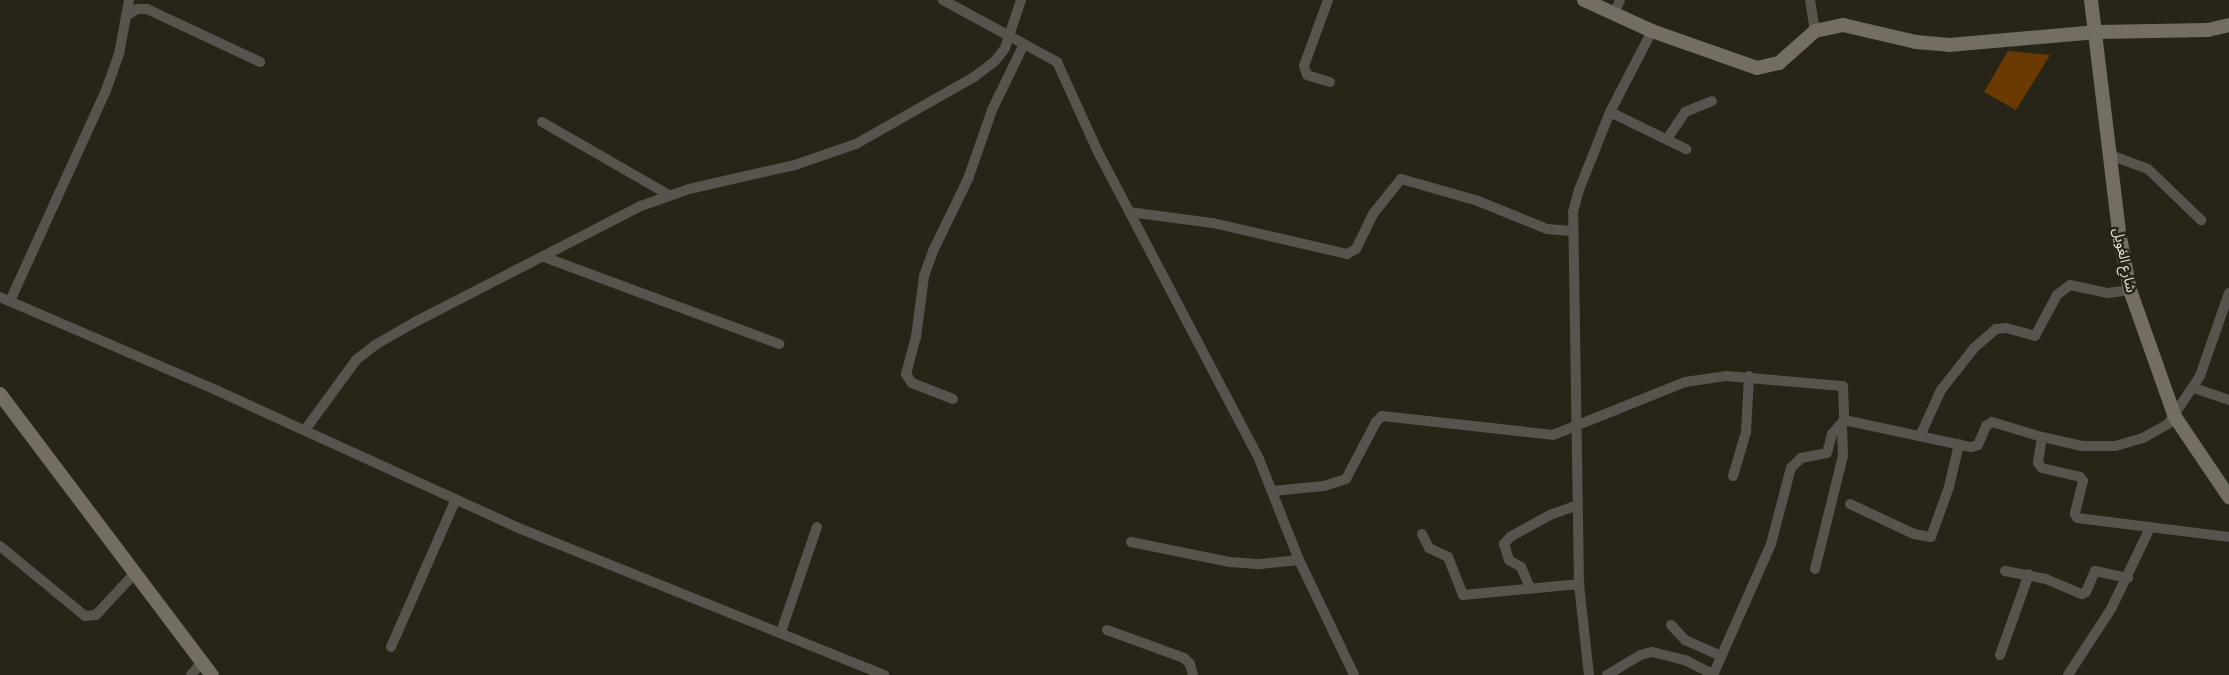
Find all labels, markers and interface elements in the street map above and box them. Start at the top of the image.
street label: شارع الغويل [2110,226,2140,294]

